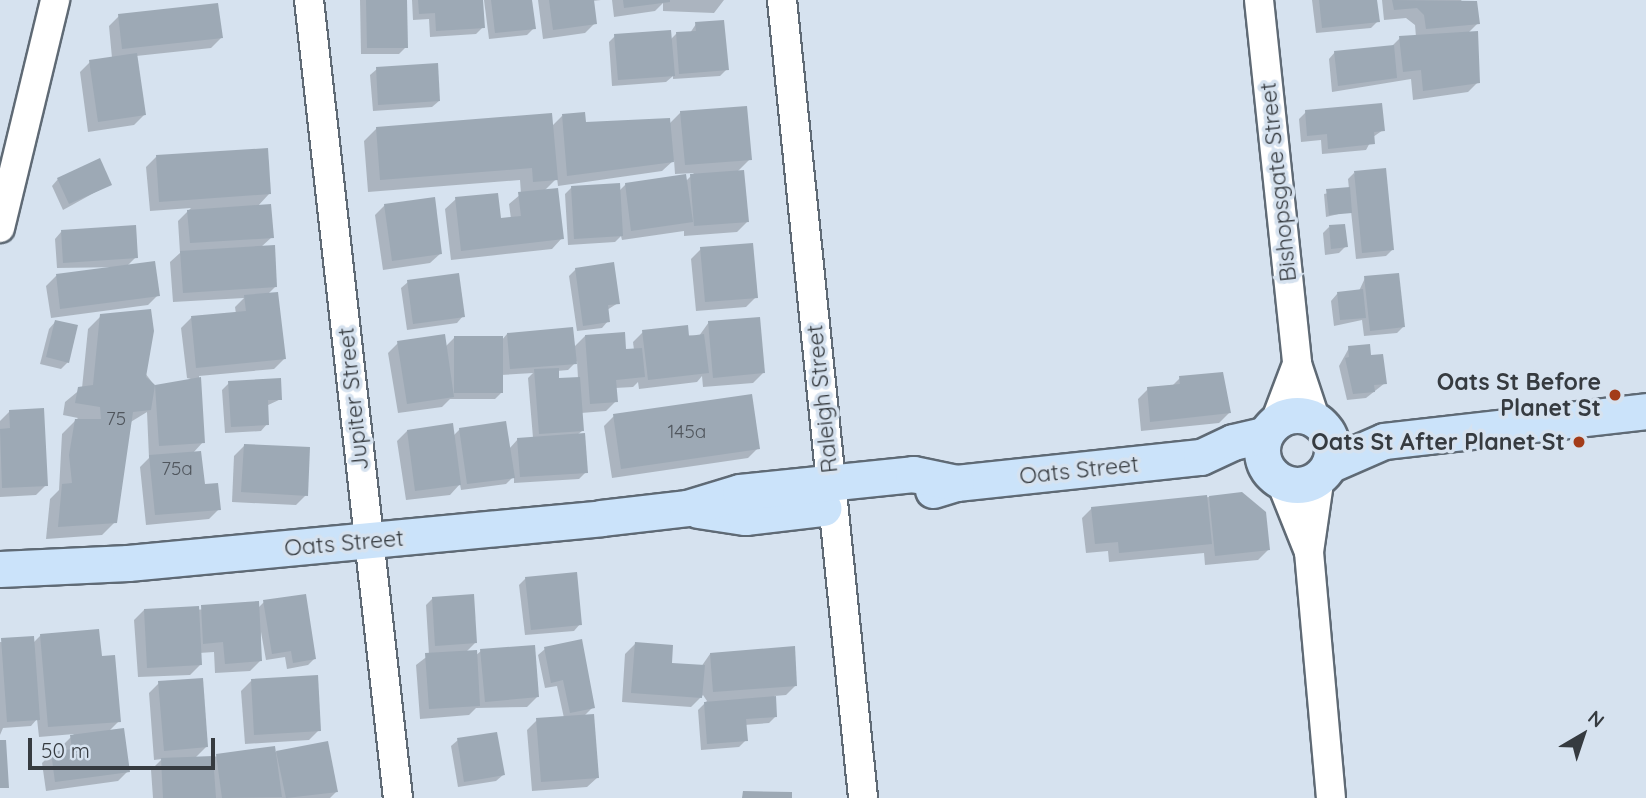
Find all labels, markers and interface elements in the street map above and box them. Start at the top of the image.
street label: Bishopsgate Street [1254,81,1302,283]
street label: Raleigh Street [800,323,844,475]
street label: Jupiter Street [332,326,374,472]
place label: Oats St Before Planet St [1437,368,1601,422]
marker: Oats St Before Planet St [1607,387,1623,403]
house number: 75 [106,408,126,430]
house number: 145a [668,421,706,443]
place label: Oats St After Planet St [1311,428,1565,456]
marker: Oats St After Planet St [1571,434,1587,450]
street label: Oats Street [1018,450,1140,490]
house number: 75a [161,458,193,480]
street label: Oats Street [283,524,405,562]
north arrow [1548,700,1618,770]
text: N [1583,705,1609,732]
scale bar [32,724,219,768]
text: 50 m [41,737,90,763]

